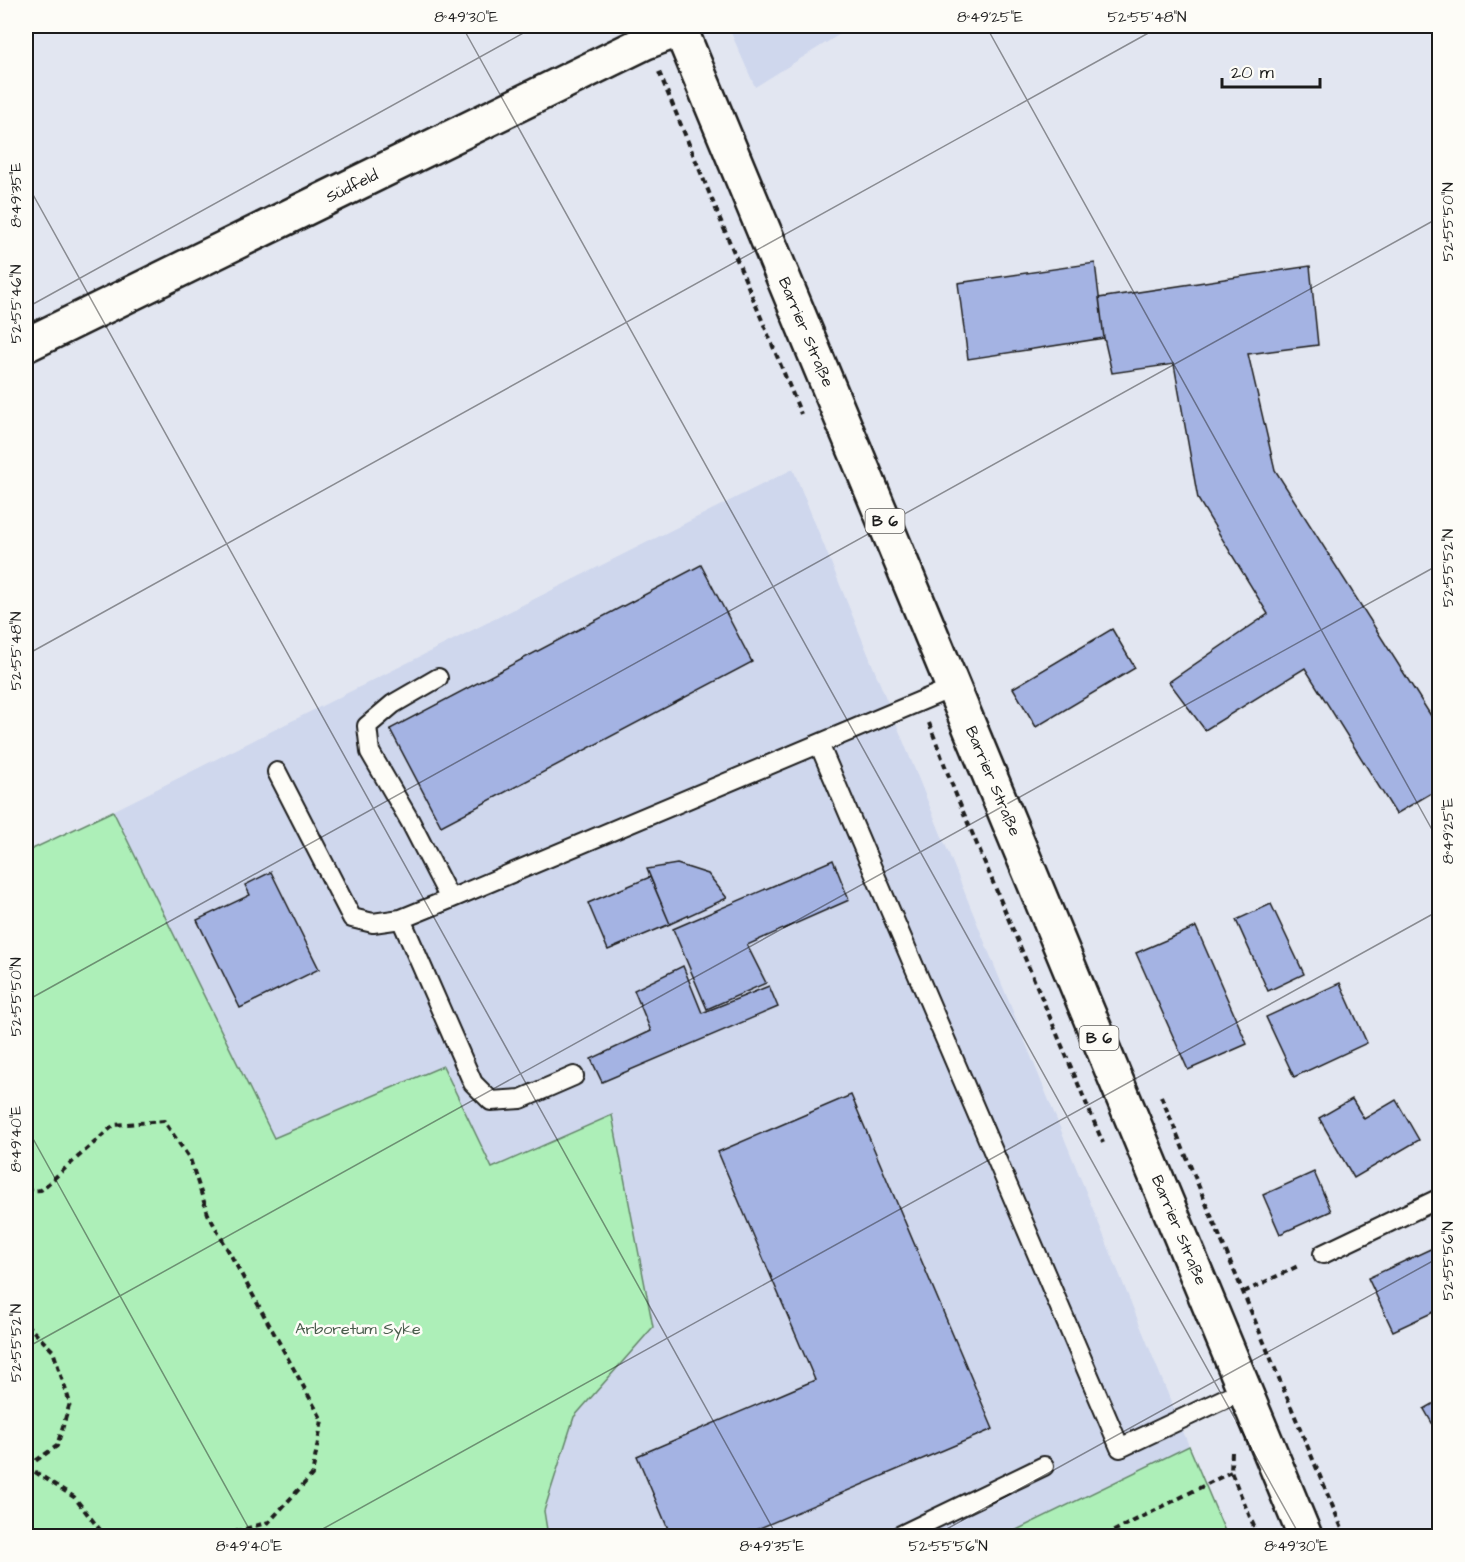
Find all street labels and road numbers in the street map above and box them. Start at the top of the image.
street label: Südfeld [322,164,382,208]
street label: Barrier Straße [773,274,839,391]
road number: B 6 [866,509,904,533]
street label: Barrier Straße [960,723,1026,840]
road number: B 6 [1080,1026,1118,1050]
street label: Barrier Straße [1146,1172,1212,1289]

